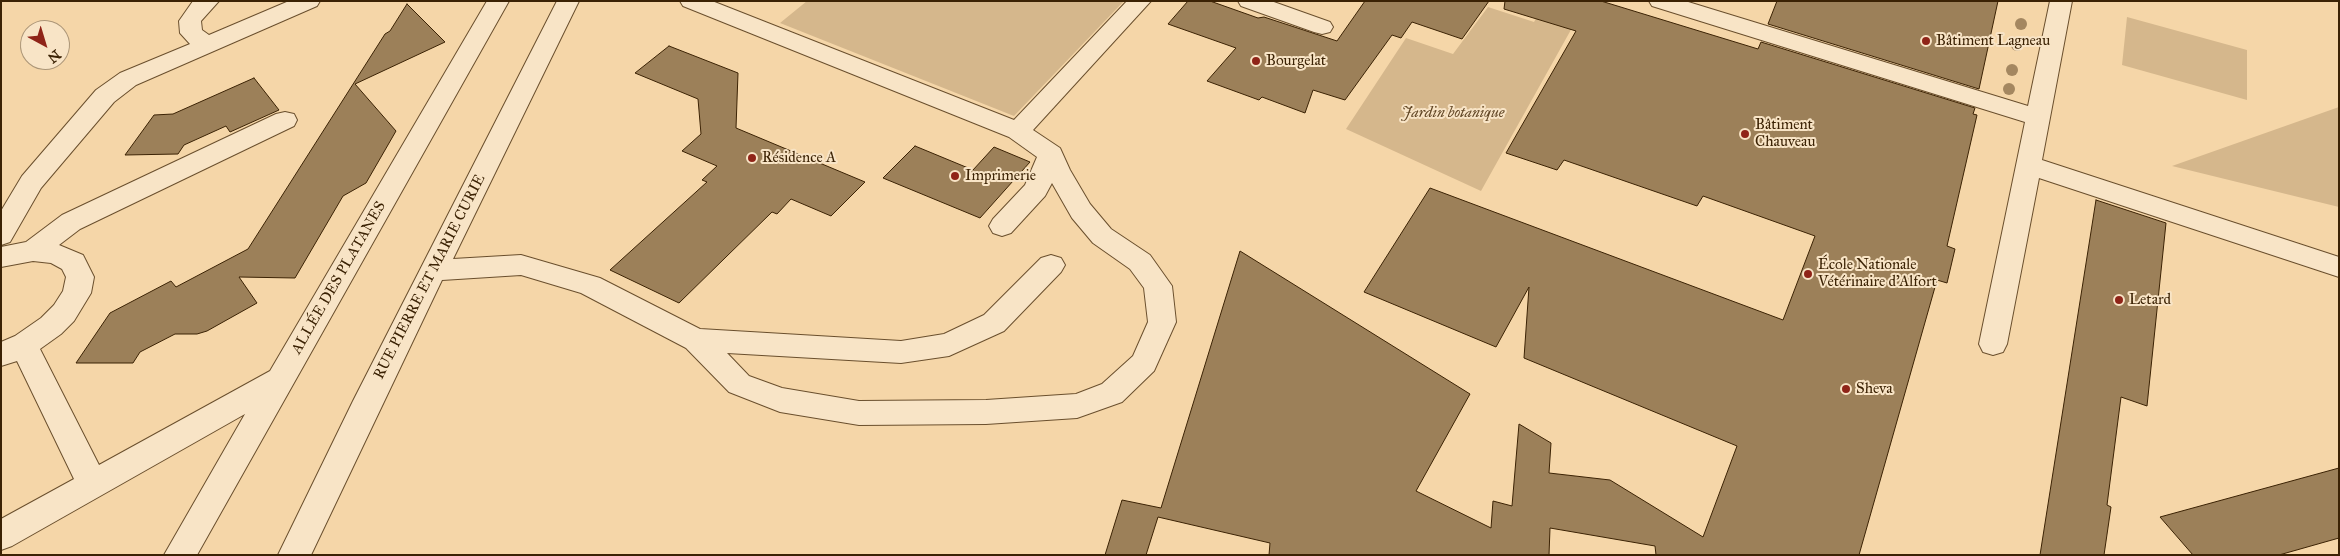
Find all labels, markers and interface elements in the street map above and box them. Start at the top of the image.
north arrow [20,20,70,70]
place label: Bâtiment Lagneau [1936,32,2050,50]
marker: Bâtiment Lagneau [1920,35,1932,47]
text: N [44,46,64,67]
place label: Bourgelat [1266,52,1326,70]
marker: Bourgelat [1250,55,1262,67]
park label: Jardin botanique [1402,104,1504,122]
place label: Bâtiment Chauveau [1755,116,1815,151]
marker: Bâtiment Chauveau [1739,128,1751,140]
place label: Résidence A [762,149,836,167]
marker: Résidence A [746,152,758,164]
place label: Imprimerie [965,167,1036,185]
marker: Imprimerie [949,170,961,182]
street label: RUE PIERRE ET MARIE CURIE [370,172,490,382]
street label: ALLÉE DES PLATANES [288,198,390,358]
place label: École Nationale Vétérinaire d'Alfort [1818,256,1937,291]
marker: École Nationale Vétérinaire d'Alfort [1802,268,1814,280]
place label: Letard [2129,291,2171,309]
marker: Letard [2113,294,2125,306]
place label: Sheva [1856,380,1893,398]
marker: Sheva [1840,383,1852,395]

